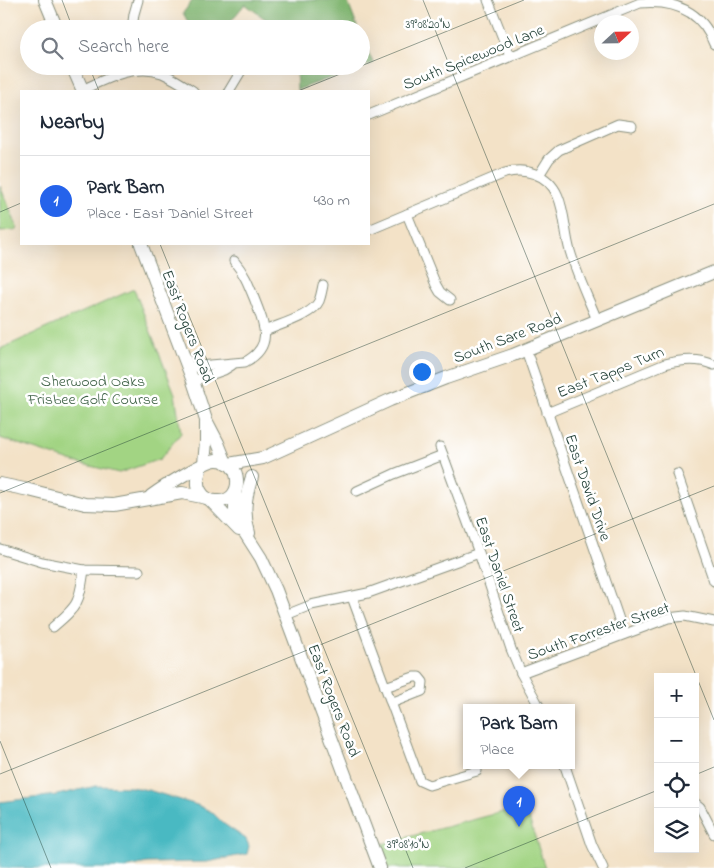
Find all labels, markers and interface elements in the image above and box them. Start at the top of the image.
north arrow [594,15,639,60]
text: 39°08'20"N [406,16,450,34]
street label: South Spicewood Lane [400,18,549,97]
search box [20,20,370,75]
icon: search [38,34,66,62]
text: Search here [78,34,169,61]
text: Nearby [40,108,104,138]
text: Park Barn [87,175,164,202]
text: 1 [53,189,59,213]
text: 430 m [313,189,350,213]
text: Place · East Daniel Street [87,202,254,226]
street label: East Rogers Road [155,267,220,387]
street label: South Sare Road [450,307,565,371]
street label: East Tapps Turn [554,340,668,405]
your location [409,359,435,385]
park label: Sherwood Oaks Frisbee Golf Course [27,370,159,412]
street label: East David Drive [558,431,617,545]
street label: East Daniel Street [468,513,530,636]
street label: South Forrester Street [524,596,674,667]
street label: East Rogers Road [301,641,366,761]
map controls [654,673,699,853]
button: + [654,673,699,718]
popup [463,704,575,769]
text: Park Barn [480,711,558,738]
button: − [654,718,699,763]
text: Place [480,738,514,762]
button: locate [654,763,699,808]
pin: 1 [503,786,535,827]
button: layers [654,808,699,853]
text: 39°08'10"N [387,836,429,854]

